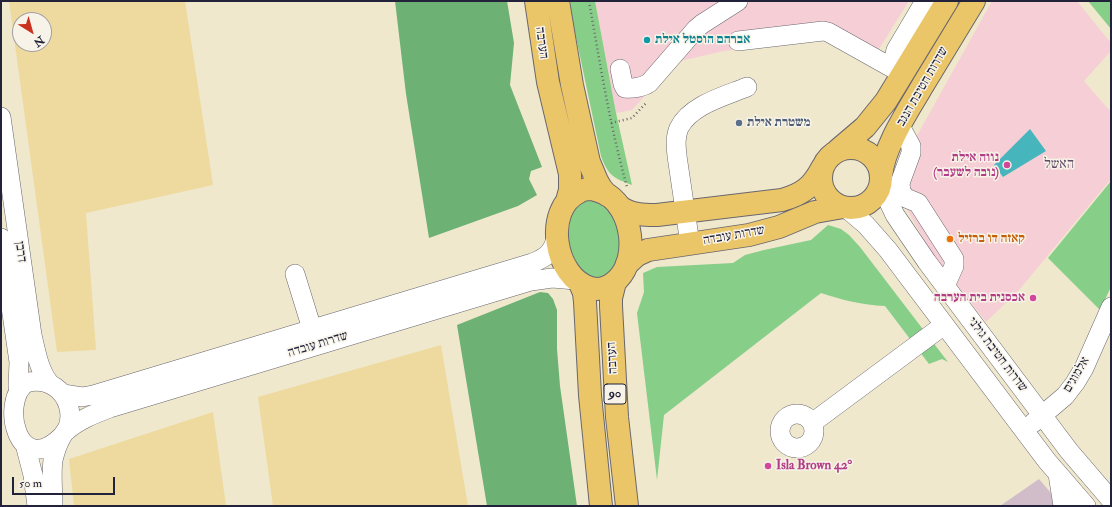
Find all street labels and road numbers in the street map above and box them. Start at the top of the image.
street label: הערבה [531,26,551,60]
street label: שדרות חטיבת הנגב [894,44,952,130]
street label: שדרות עובדה [702,223,766,249]
street label: דרבן [11,240,29,264]
street label: שדרות חטיבת גולני [964,315,1030,395]
street label: שדרות עובדה [286,328,350,362]
street label: הערבה [604,341,622,375]
street label: אלמוגים [1060,354,1094,396]
road number: 90 [604,384,626,404]

